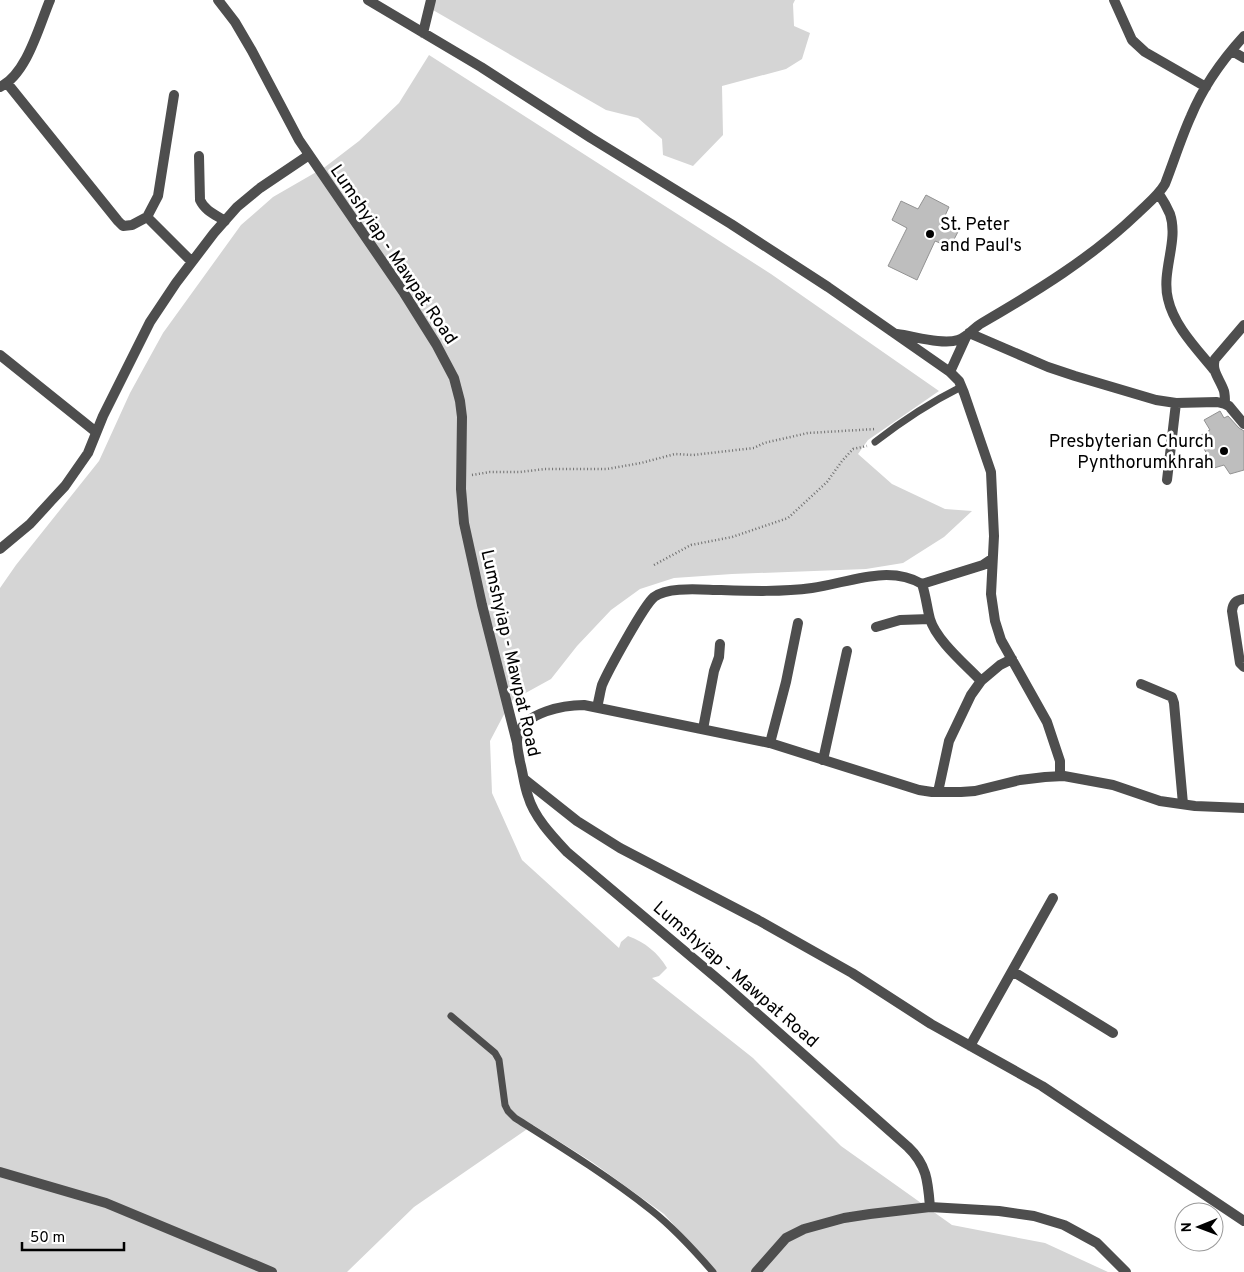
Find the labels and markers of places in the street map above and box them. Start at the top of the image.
place label: St. Peter and Paul's [940,214,1022,258]
marker: St. Peter and Paul's [924,228,936,240]
place label: Presbyterian Church Pynthorumkhrah [1049,431,1214,475]
marker: Presbyterian Church Pynthorumkhrah [1218,445,1230,457]

